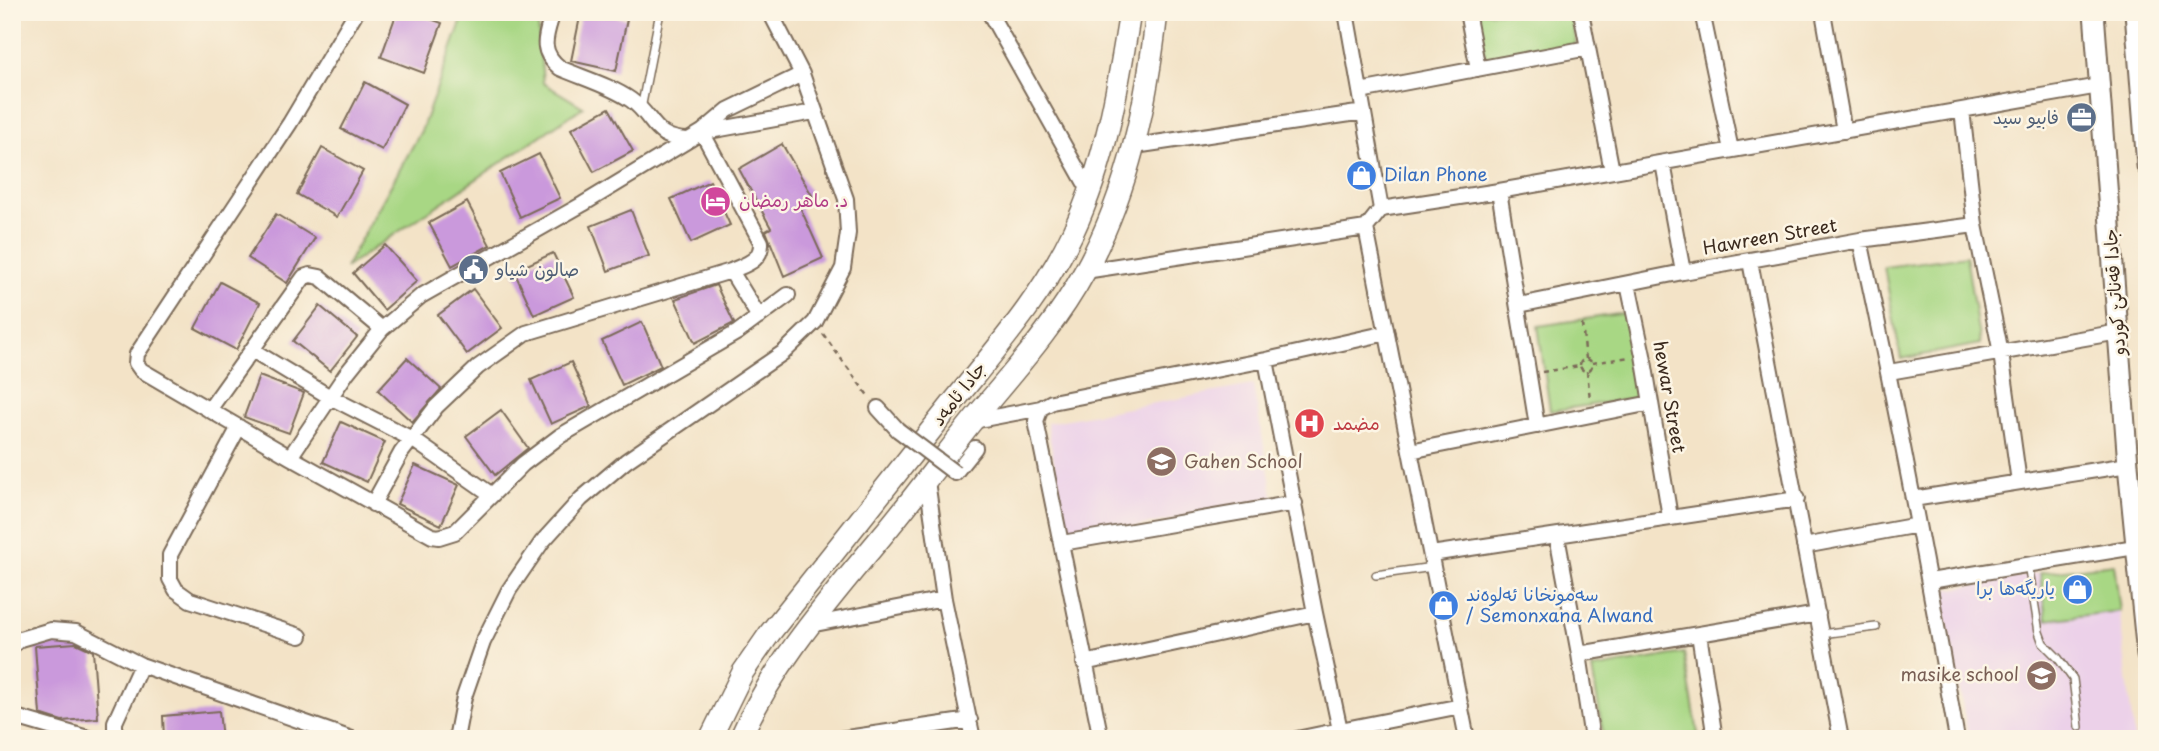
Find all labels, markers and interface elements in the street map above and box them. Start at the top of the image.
office icon: فابيو سيد [2065,101,2099,135]
place label: فابيو سيد [1993,103,2059,130]
shop icon: Dilan Phone [1344,158,1378,192]
place label: Dilan Phone [1384,160,1488,187]
hotel icon: د. ماهر رمضان [699,184,733,218]
place label: د. ماهر رمضان [739,186,848,213]
street label: Hawreen Street [1701,210,1839,261]
street label: جادا قەناتێ کوردو [2096,228,2132,358]
public building icon: صالون شياو [456,253,490,287]
place label: صالون شياو [494,255,579,282]
street label: hewar Street [1647,339,1694,455]
street label: جادا ئامەد [924,355,992,431]
hospital icon: مضمد [1293,407,1327,441]
place label: مضمد [1333,409,1380,436]
school or university icon: Gahen School [1144,445,1178,479]
place label: Gahen School [1184,447,1303,474]
shop icon: یاریگەھا برا [2061,572,2095,606]
place label: یاریگەھا برا [1976,574,2055,601]
place label: سەمونخانا ئەلوەند / Semonxana Alwand [1466,580,1653,628]
shop icon: سەمونخانا ئەلوەند / Semonxana Alwand [1426,588,1460,622]
school or university icon: masike school [2025,658,2059,692]
place label: masike school [1900,660,2019,687]

